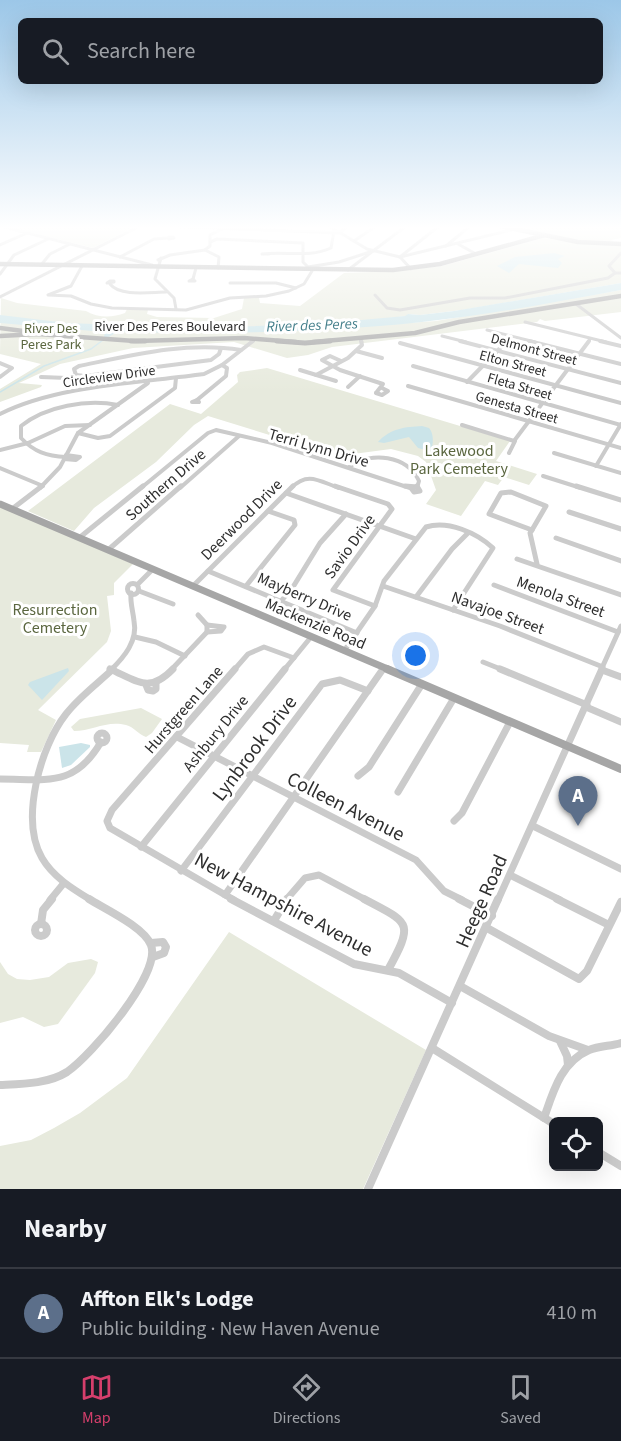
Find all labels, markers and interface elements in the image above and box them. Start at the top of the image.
search box [18,18,603,84]
icon: search [39,35,72,68]
text: Search here [87,35,195,67]
water label: River des Peres [266,313,358,338]
street label: River Des Peres Boulevard [94,317,246,337]
park label: River Des Peres Park [20,319,82,355]
street label: Delmont Street [488,329,579,371]
street label: Elton Street [477,345,549,383]
street label: Circleview Drive [62,361,157,393]
street label: Fleta Street [485,368,555,406]
street label: Genesta Street [473,387,561,429]
street label: Terri Lynn Drive [266,423,372,473]
park label: Lakewood Park Cemetery [410,440,508,480]
street label: Southern Drive [121,444,211,526]
street label: Deerwood Drive [196,474,287,565]
street label: Savio Drive [319,510,381,583]
street label: Mayberry Drive [254,567,355,627]
street label: Menola Street [513,571,608,623]
street label: Navajoe Street [448,586,548,640]
street label: Mackenzie Road [262,593,369,655]
park label: Resurrection Cemetery [12,599,98,639]
your location [401,641,430,670]
street label: Hurstgreen Lane [139,661,228,758]
street label: Ashbury Drive [178,690,254,777]
street label: Lynbrook Drive [206,690,304,807]
street label: Colleen Avenue [282,765,409,849]
pin: A [558,776,598,826]
street label: New Hampshire Avenue [189,846,378,964]
street label: Heege Road [449,850,515,952]
map controls [549,1117,603,1171]
button: locate [549,1117,603,1171]
text: Nearby [24,1210,107,1247]
text: Affton Elk's Lodge [81,1283,254,1315]
text: A [38,1299,49,1327]
text: 410 m [547,1299,597,1327]
text: Public building · New Haven Avenue [81,1315,380,1343]
tab: Map [80,1371,113,1429]
tab: Directions [273,1371,340,1429]
tab: Saved [500,1371,541,1429]

